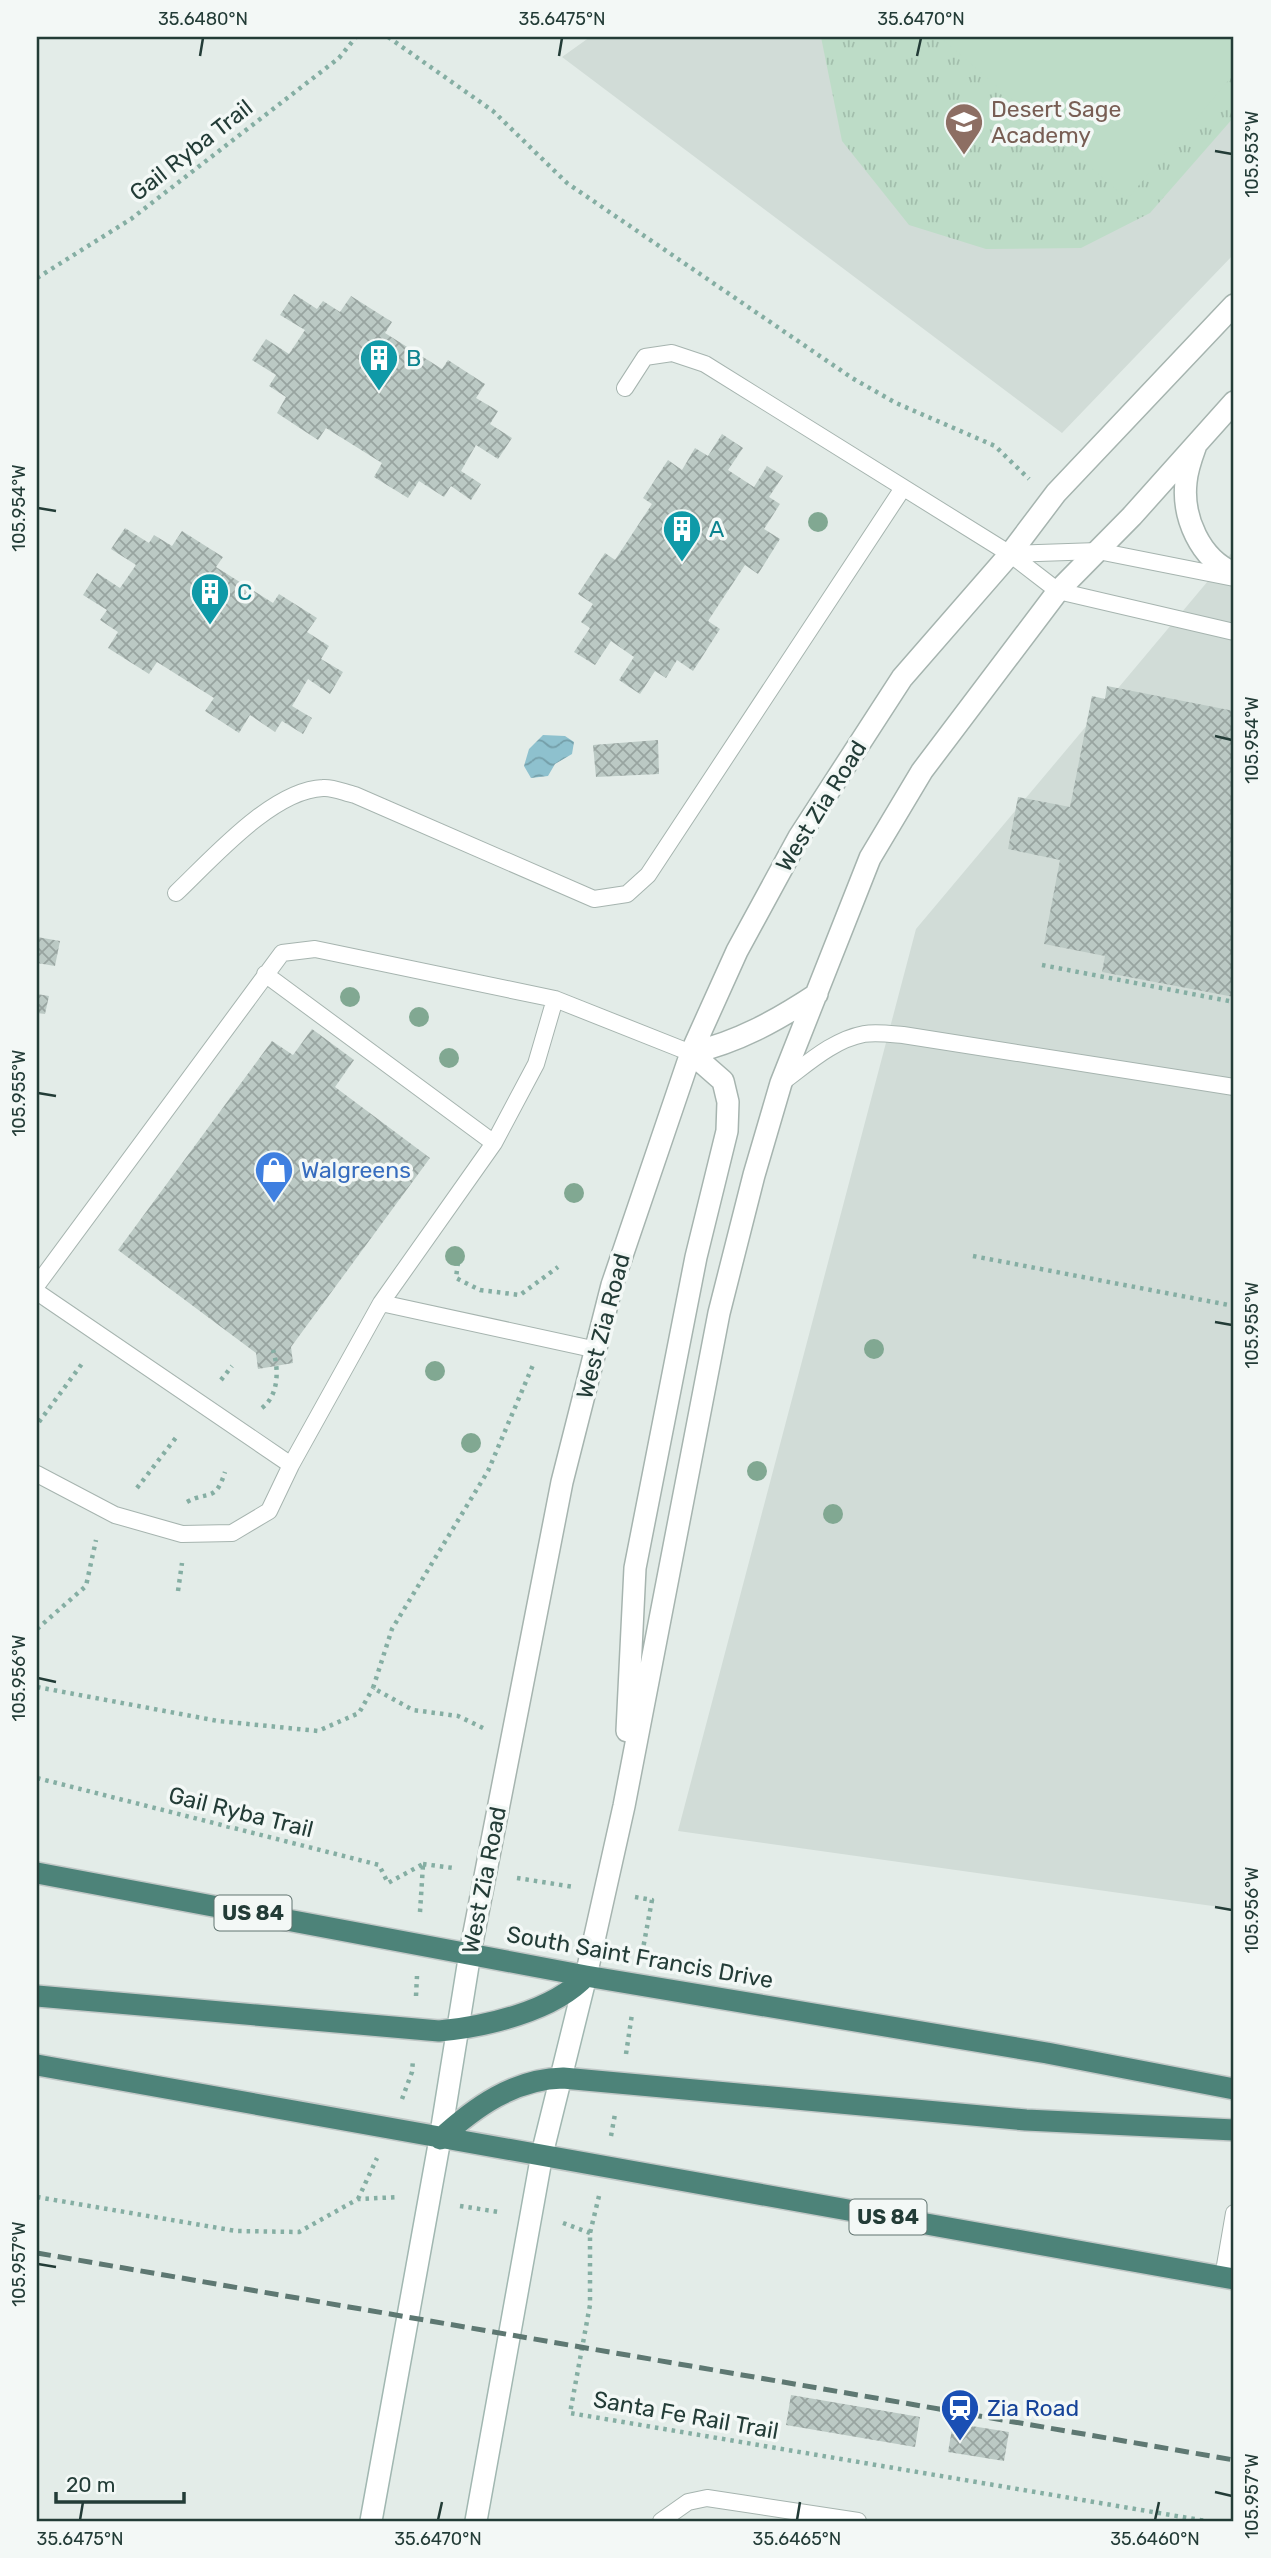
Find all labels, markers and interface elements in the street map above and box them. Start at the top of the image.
text: 35.6480°N [158,8,248,30]
text: 35.6475°N [519,8,605,30]
text: 35.6470°N [877,8,965,30]
street label: Gail Ryba Trail [124,93,258,207]
place label: Desert Sage Academy [991,95,1121,149]
school or university icon: Desert Sage Academy [943,101,985,156]
text: 105.953°W [1241,111,1263,197]
building icon: B [358,337,400,392]
place label: B [406,344,421,372]
text: 105.954°W [8,464,30,552]
building icon: A [661,508,703,563]
place label: A [709,515,724,543]
building icon: C [189,571,231,626]
place label: C [237,578,252,606]
text: 105.954°W [1241,696,1263,784]
street label: West Zia Road [770,735,872,877]
text: 105.955°W [8,1050,30,1136]
shop icon: Walgreens [253,1149,295,1204]
place label: Walgreens [301,1156,411,1184]
street label: West Zia Road [570,1250,636,1402]
text: 105.955°W [1241,1282,1263,1368]
text: 105.956°W [8,1634,30,1722]
street label: Gail Ryba Trail [166,1780,316,1844]
street label: West Zia Road [456,1804,512,1956]
text: 105.956°W [1241,1866,1263,1954]
road number: US 84 [215,1896,292,1930]
street label: South Saint Francis Drive [505,1920,775,1994]
road number: US 84 [850,2200,926,2234]
text: 105.957°W [8,2221,30,2307]
street label: Santa Fe Rail Trail [591,2385,781,2445]
station icon: Zia Road [939,2387,981,2442]
place label: Zia Road [987,2394,1079,2422]
text: 105.957°W [1241,2453,1263,2539]
scale bar [56,2460,184,2504]
text: 20 m [66,2472,115,2497]
text: 35.6475°N [37,2528,123,2550]
text: 35.6470°N [394,2528,482,2550]
text: 35.6465°N [753,2528,841,2550]
text: 35.6460°N [1110,2528,1200,2550]

